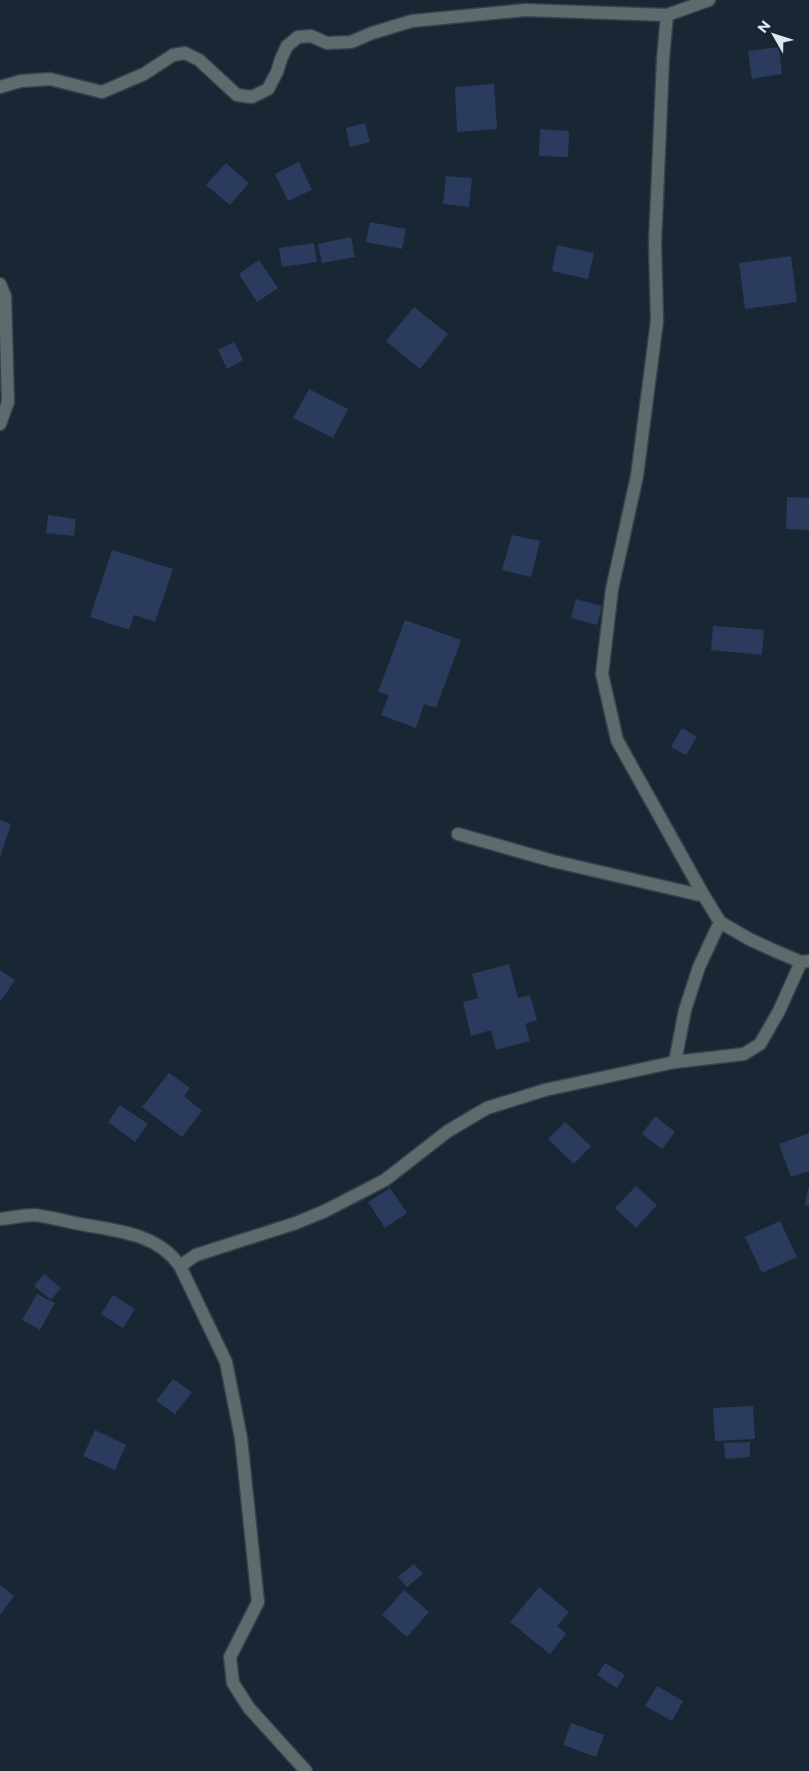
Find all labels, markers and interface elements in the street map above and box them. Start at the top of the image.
north arrow [749,10,799,60]
text: N [753,17,774,37]

